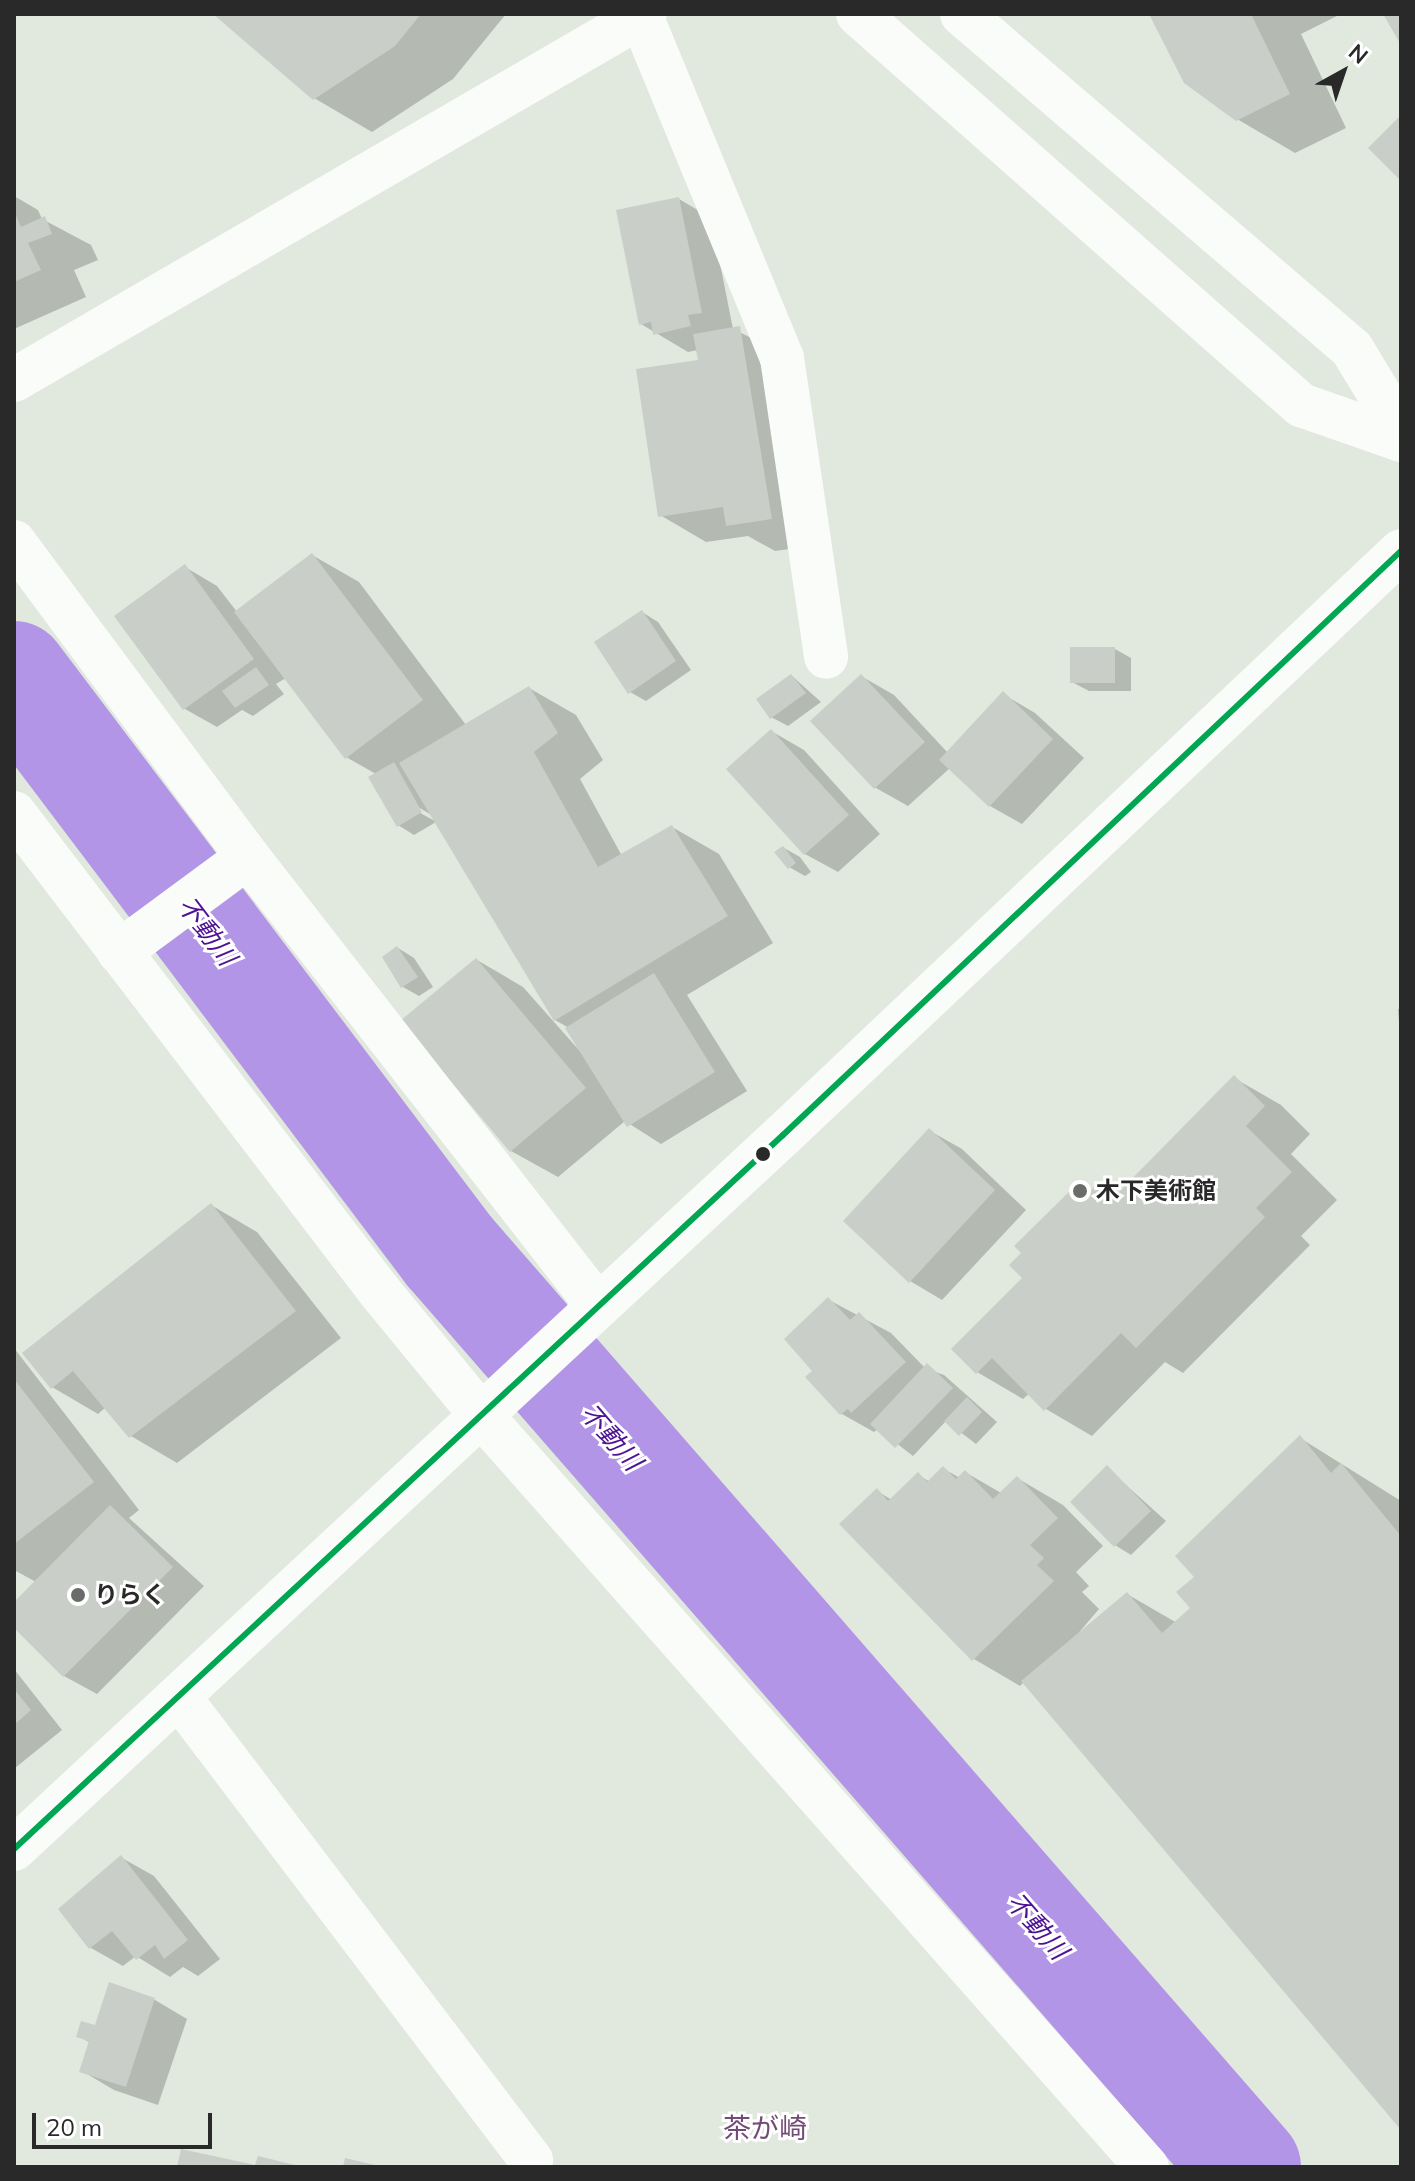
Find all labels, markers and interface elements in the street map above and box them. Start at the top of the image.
north arrow [1303,32,1383,112]
text: N [1343,38,1374,70]
water label: 不動川 [171,890,243,972]
unlabelled marker [755,1146,771,1162]
place label: 木下美術館 [1096,1177,1216,1205]
marker: 木下美術館 [1071,1182,1089,1200]
water label: 不動川 [574,1397,648,1477]
place label: りらく [94,1581,166,1609]
marker: りらく [69,1586,87,1604]
water label: 不動川 [1000,1886,1074,1966]
scale bar [36,2097,216,2147]
district label: 茶が崎 [723,2111,807,2145]
text: 20 m [46,2112,102,2142]

